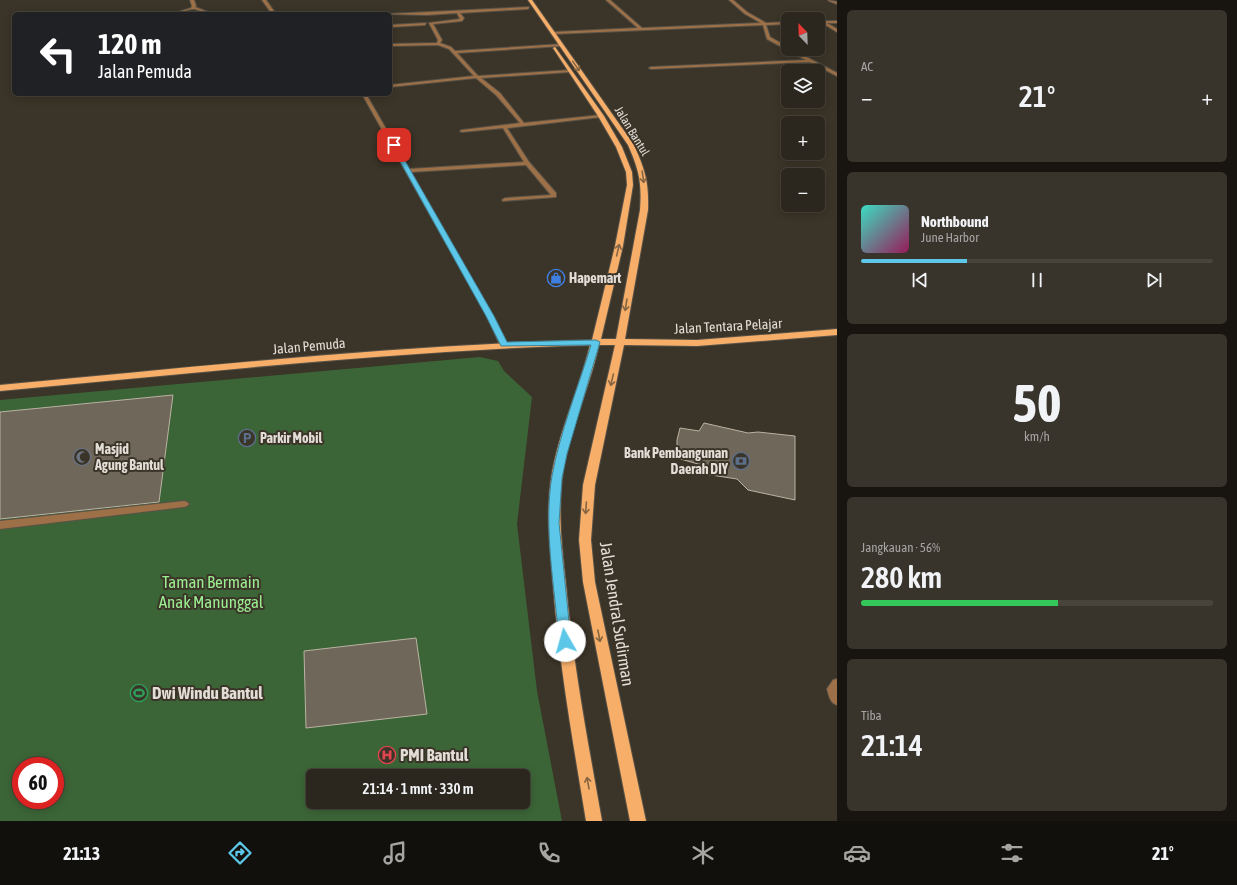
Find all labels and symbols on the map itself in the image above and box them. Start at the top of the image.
north arrow [781,12,825,56]
one-way arrow [572,61,580,72]
street label: Jalan Bantul [612,104,653,159]
pin [377,128,411,162]
one-way arrow [639,170,647,183]
one-way arrow [615,244,623,257]
shop icon: Hapemart [546,268,566,288]
place label: Hapemart [569,270,621,286]
one-way arrow [622,298,630,311]
street label: Jalan Tentara Pelajar [673,315,783,337]
street label: Jalan Pemuda [272,335,346,357]
one-way arrow [607,373,615,386]
parking icon: Parkir Mobil [237,428,257,448]
place label: Parkir Mobil [260,430,322,446]
place label: Masjid Agung Bantul [94,441,164,473]
place label: Bank Pembangunan Daerah DIY [624,445,729,477]
mosque icon: Masjid Agung Bantul [72,447,92,467]
bank icon: Bank Pembangunan Daerah DIY [731,451,751,471]
one-way arrow [583,501,590,514]
street label: Jalan Jendral Sudirman [596,540,638,688]
park label: Taman Bermain Anak Manunggal [159,572,264,612]
position arrow [544,620,586,662]
one-way arrow [596,629,604,642]
sports icon: Dwi Windu Bantul [129,683,149,703]
place label: Dwi Windu Bantul [152,683,263,703]
hospital icon: PMI Bantul [377,745,397,765]
place label: PMI Bantul [400,745,469,765]
speed limit sign: 60 [12,757,64,809]
one-way arrow [583,776,591,789]

